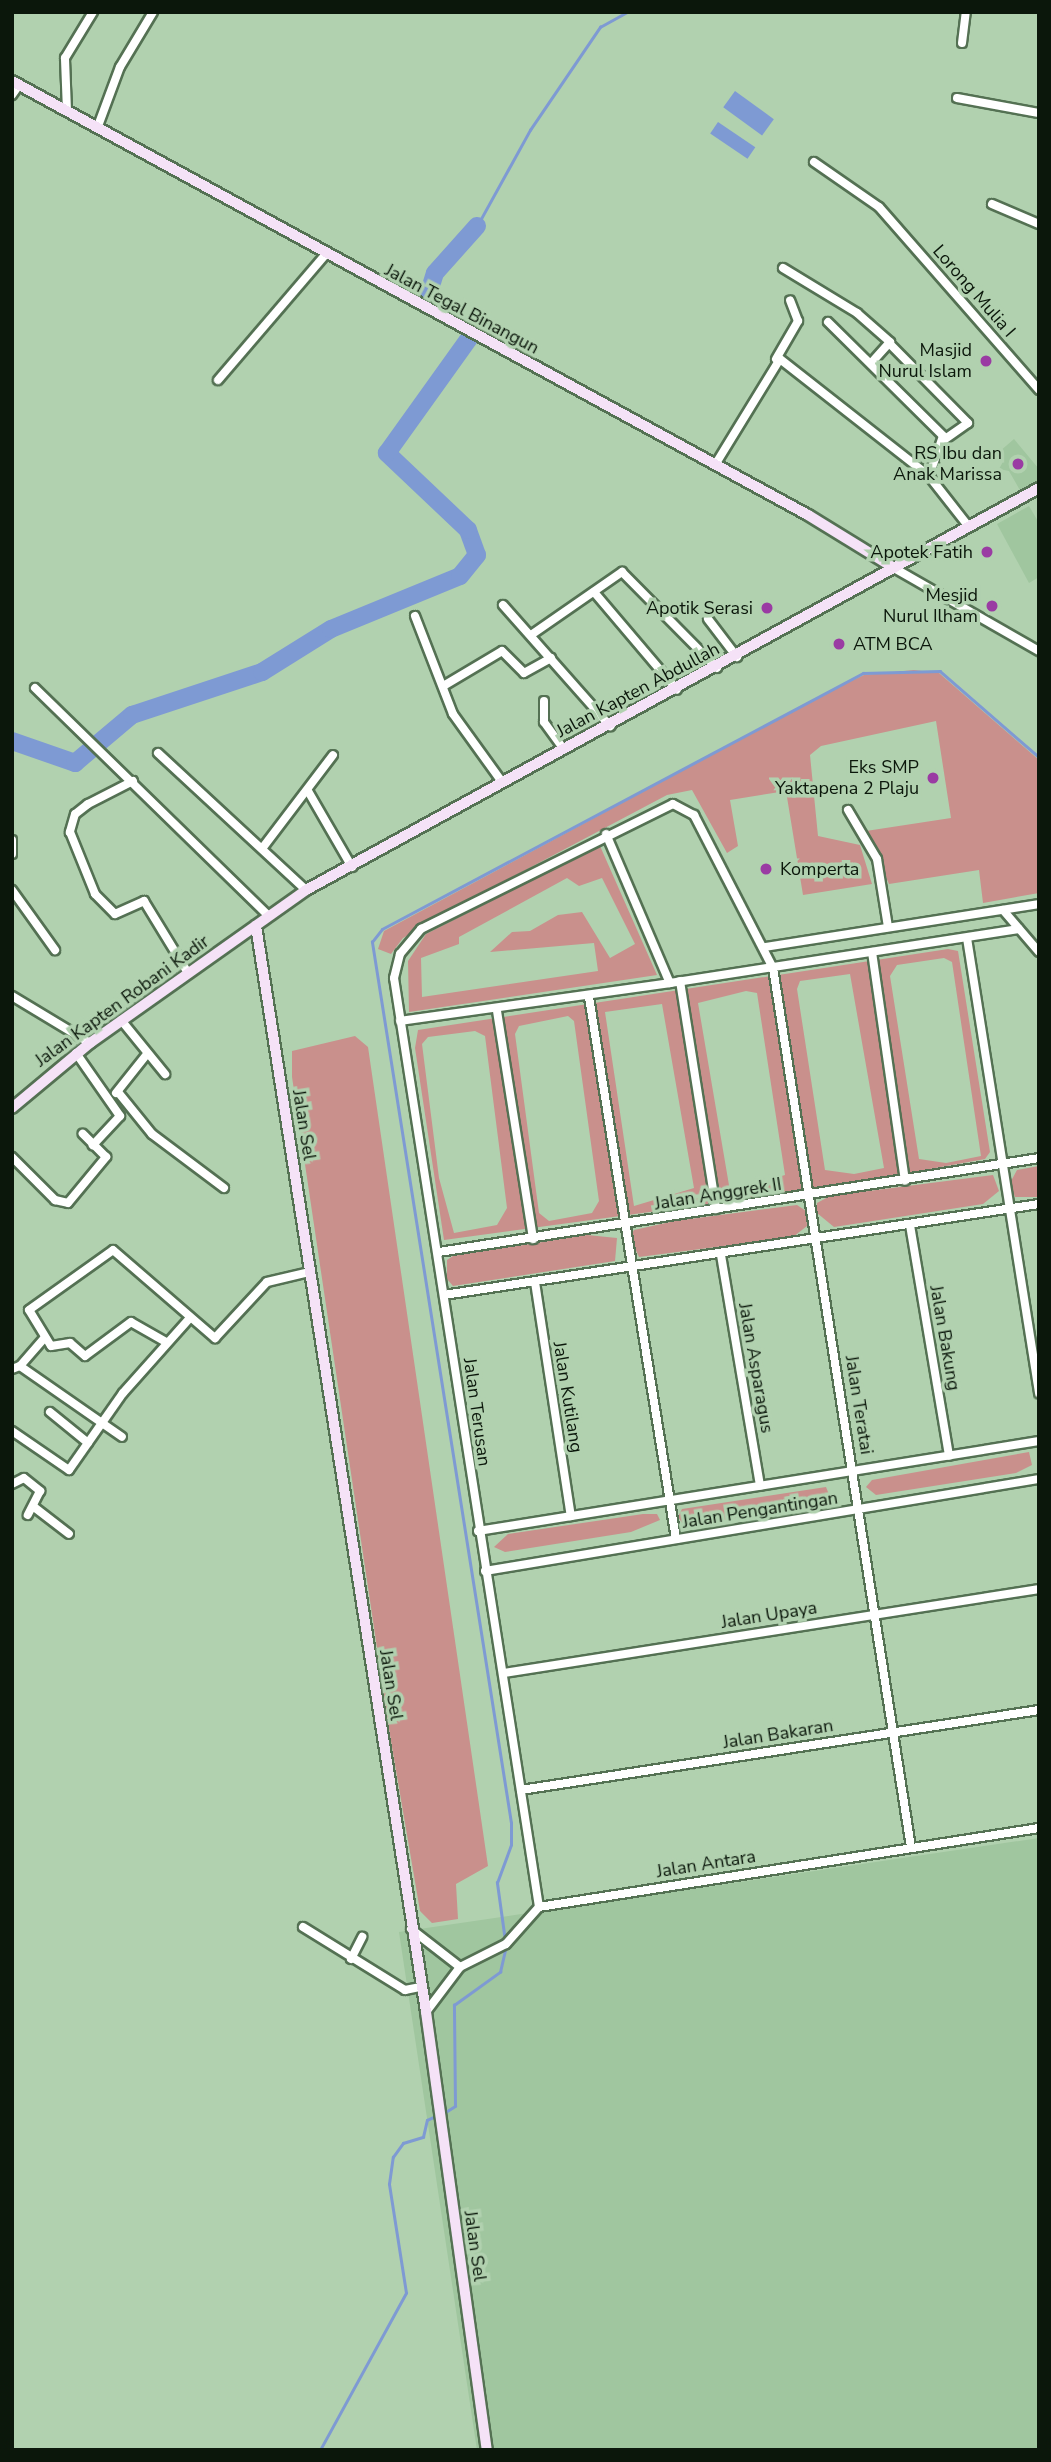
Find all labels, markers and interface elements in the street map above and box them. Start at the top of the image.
street label: Lorong Mulia I [928,240,1020,342]
street label: Jalan Tegal Binangun [381,259,543,359]
place label: Masjid Nurul Islam [879,340,972,382]
marker: Masjid Nurul Islam [978,353,994,369]
place label: RS Ibu dan Anak Marissa [893,443,1002,486]
marker: RS Ibu dan Anak Marissa [1008,454,1028,474]
place label: Apotek Fatih [870,541,973,563]
marker: Apotek Fatih [979,544,995,560]
place label: Mesjid Nurul Ilham [883,585,978,628]
place label: Apotik Serasi [646,597,753,619]
marker: Mesjid Nurul Ilham [984,598,1000,614]
marker: Apotik Serasi [759,600,775,616]
place label: ATM BCA [853,633,933,655]
marker: ATM BCA [831,636,847,652]
street label: Jalan Kapten Abdullah [553,638,723,742]
place label: Eks SMP Yaktapena 2 Plaju [775,757,919,800]
marker: Eks SMP Yaktapena 2 Plaju [925,770,941,786]
place label: Komperta [780,858,859,880]
marker: Komperta [758,861,774,877]
street label: Jalan Kapten Robani Kadir [31,931,213,1071]
street label: Jalan Sel [288,1088,320,1162]
street label: Jalan Anggrek II [653,1173,783,1215]
street label: Jalan Bakung [925,1284,965,1392]
street label: Jalan Asparagus [734,1301,778,1435]
street label: Jalan Kutilang [549,1340,587,1454]
street label: Jalan Teratai [841,1354,877,1456]
street label: Jalan Terusan [459,1356,495,1468]
street label: Jalan Pengantingan [681,1487,839,1533]
street label: Jalan Upaya [720,1597,818,1633]
street label: Jalan Sel [375,1648,407,1722]
street label: Jalan Bakaran [721,1715,835,1753]
street label: Jalan Antara [655,1845,757,1883]
street label: Jalan Sel [459,2209,491,2283]

